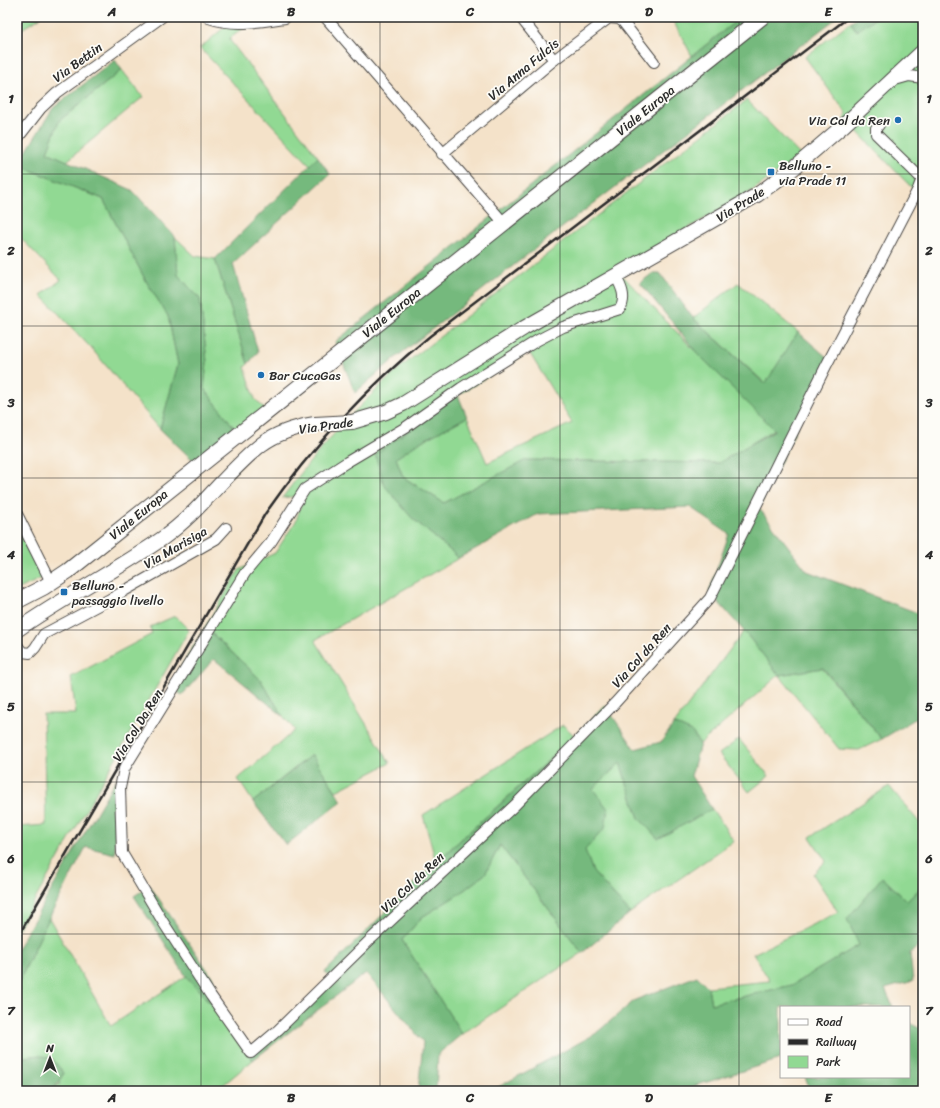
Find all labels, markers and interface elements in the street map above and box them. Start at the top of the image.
text: A [107,0,116,23]
text: B [287,0,296,23]
text: C [465,0,475,23]
text: D [645,0,653,23]
text: E [824,0,833,23]
street label: Via Anna Fulcis [482,32,564,106]
street label: Via Bettin [47,36,107,89]
street label: Viale Europa [611,79,680,142]
text: 1 [8,87,14,110]
text: 1 [926,87,932,110]
place label: Via Col da Ren [809,109,890,132]
marker: Via Col da Ren [893,115,903,125]
place label: Belluno - via Prade 11 [779,154,847,192]
marker: Belluno - via Prade 11 [766,167,776,177]
street label: Via Prade [711,180,770,229]
text: 2 [6,239,15,262]
text: 2 [924,239,933,262]
street label: Viale Europa [357,281,426,344]
place label: Bar CucaGas [269,364,341,387]
marker: Bar CucaGas [256,370,266,380]
text: 3 [6,391,15,414]
text: 3 [924,391,933,414]
street label: Via Prade [298,410,355,441]
street label: Viale Europa [104,483,173,546]
street label: Via Marisiga [139,520,212,575]
text: 4 [6,543,16,566]
text: 4 [924,543,934,566]
place label: Belluno - passaggio livello [71,574,164,612]
marker: Belluno - passaggio livello [59,587,69,597]
street label: Via Col da Ren [606,617,677,693]
street label: Via Col Da Ren [106,684,169,766]
text: 5 [7,695,15,718]
text: 5 [925,695,933,718]
street label: Via Col da Ren [375,846,450,918]
text: 6 [6,847,15,870]
text: 6 [924,847,933,870]
text: 7 [7,999,16,1022]
text: 7 [925,999,934,1022]
legend [780,1006,910,1078]
text: Road [816,1011,843,1033]
text: Railway [816,1031,857,1053]
north arrow [30,1038,70,1078]
text: N [45,1039,54,1058]
text: Park [816,1051,841,1073]
text: A [107,1086,116,1108]
text: B [287,1086,296,1108]
text: C [465,1086,475,1108]
text: D [645,1086,653,1108]
text: E [824,1086,833,1108]

